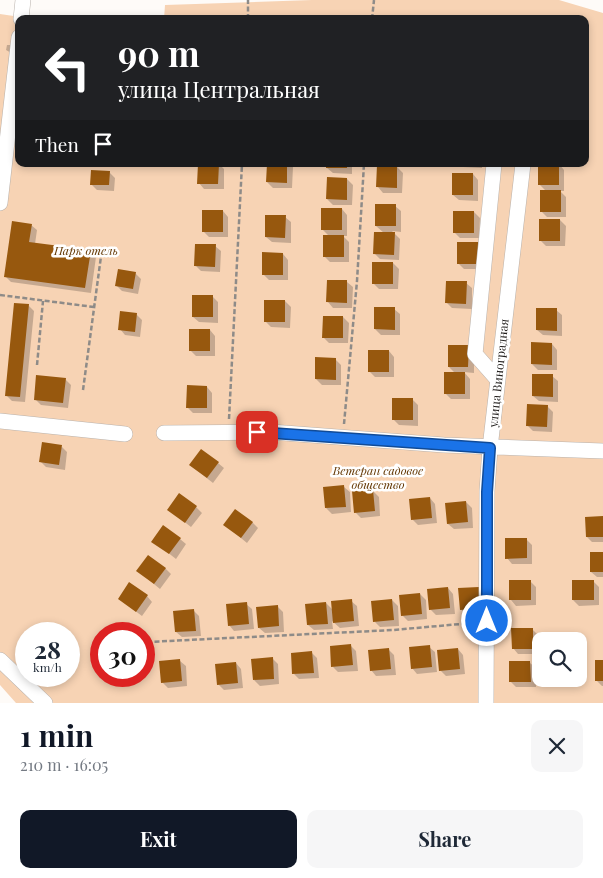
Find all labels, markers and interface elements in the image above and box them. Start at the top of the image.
text: 90 m [118,29,200,76]
icon: left [35,35,100,100]
text: улица Центральная [118,74,320,104]
icon: arrive [89,130,117,158]
text: Then [35,131,79,157]
park label: Парк отель [53,242,118,258]
street label: улица Виноградная [484,317,512,429]
pin [236,411,278,453]
icon: arrive [243,418,271,446]
park label: Ветеран садовое общество [332,462,423,492]
position arrow [460,594,512,646]
speed limit sign: 30 [90,622,155,687]
text: 28 [34,632,61,665]
map controls [532,632,587,687]
button: search [532,632,587,687]
text: km/h [33,659,62,675]
text: 1 min [20,715,94,755]
button: close [531,720,583,772]
text: 210 m · 16:05 [20,754,108,775]
button: Exit [20,810,297,868]
button: Share [307,810,583,868]

